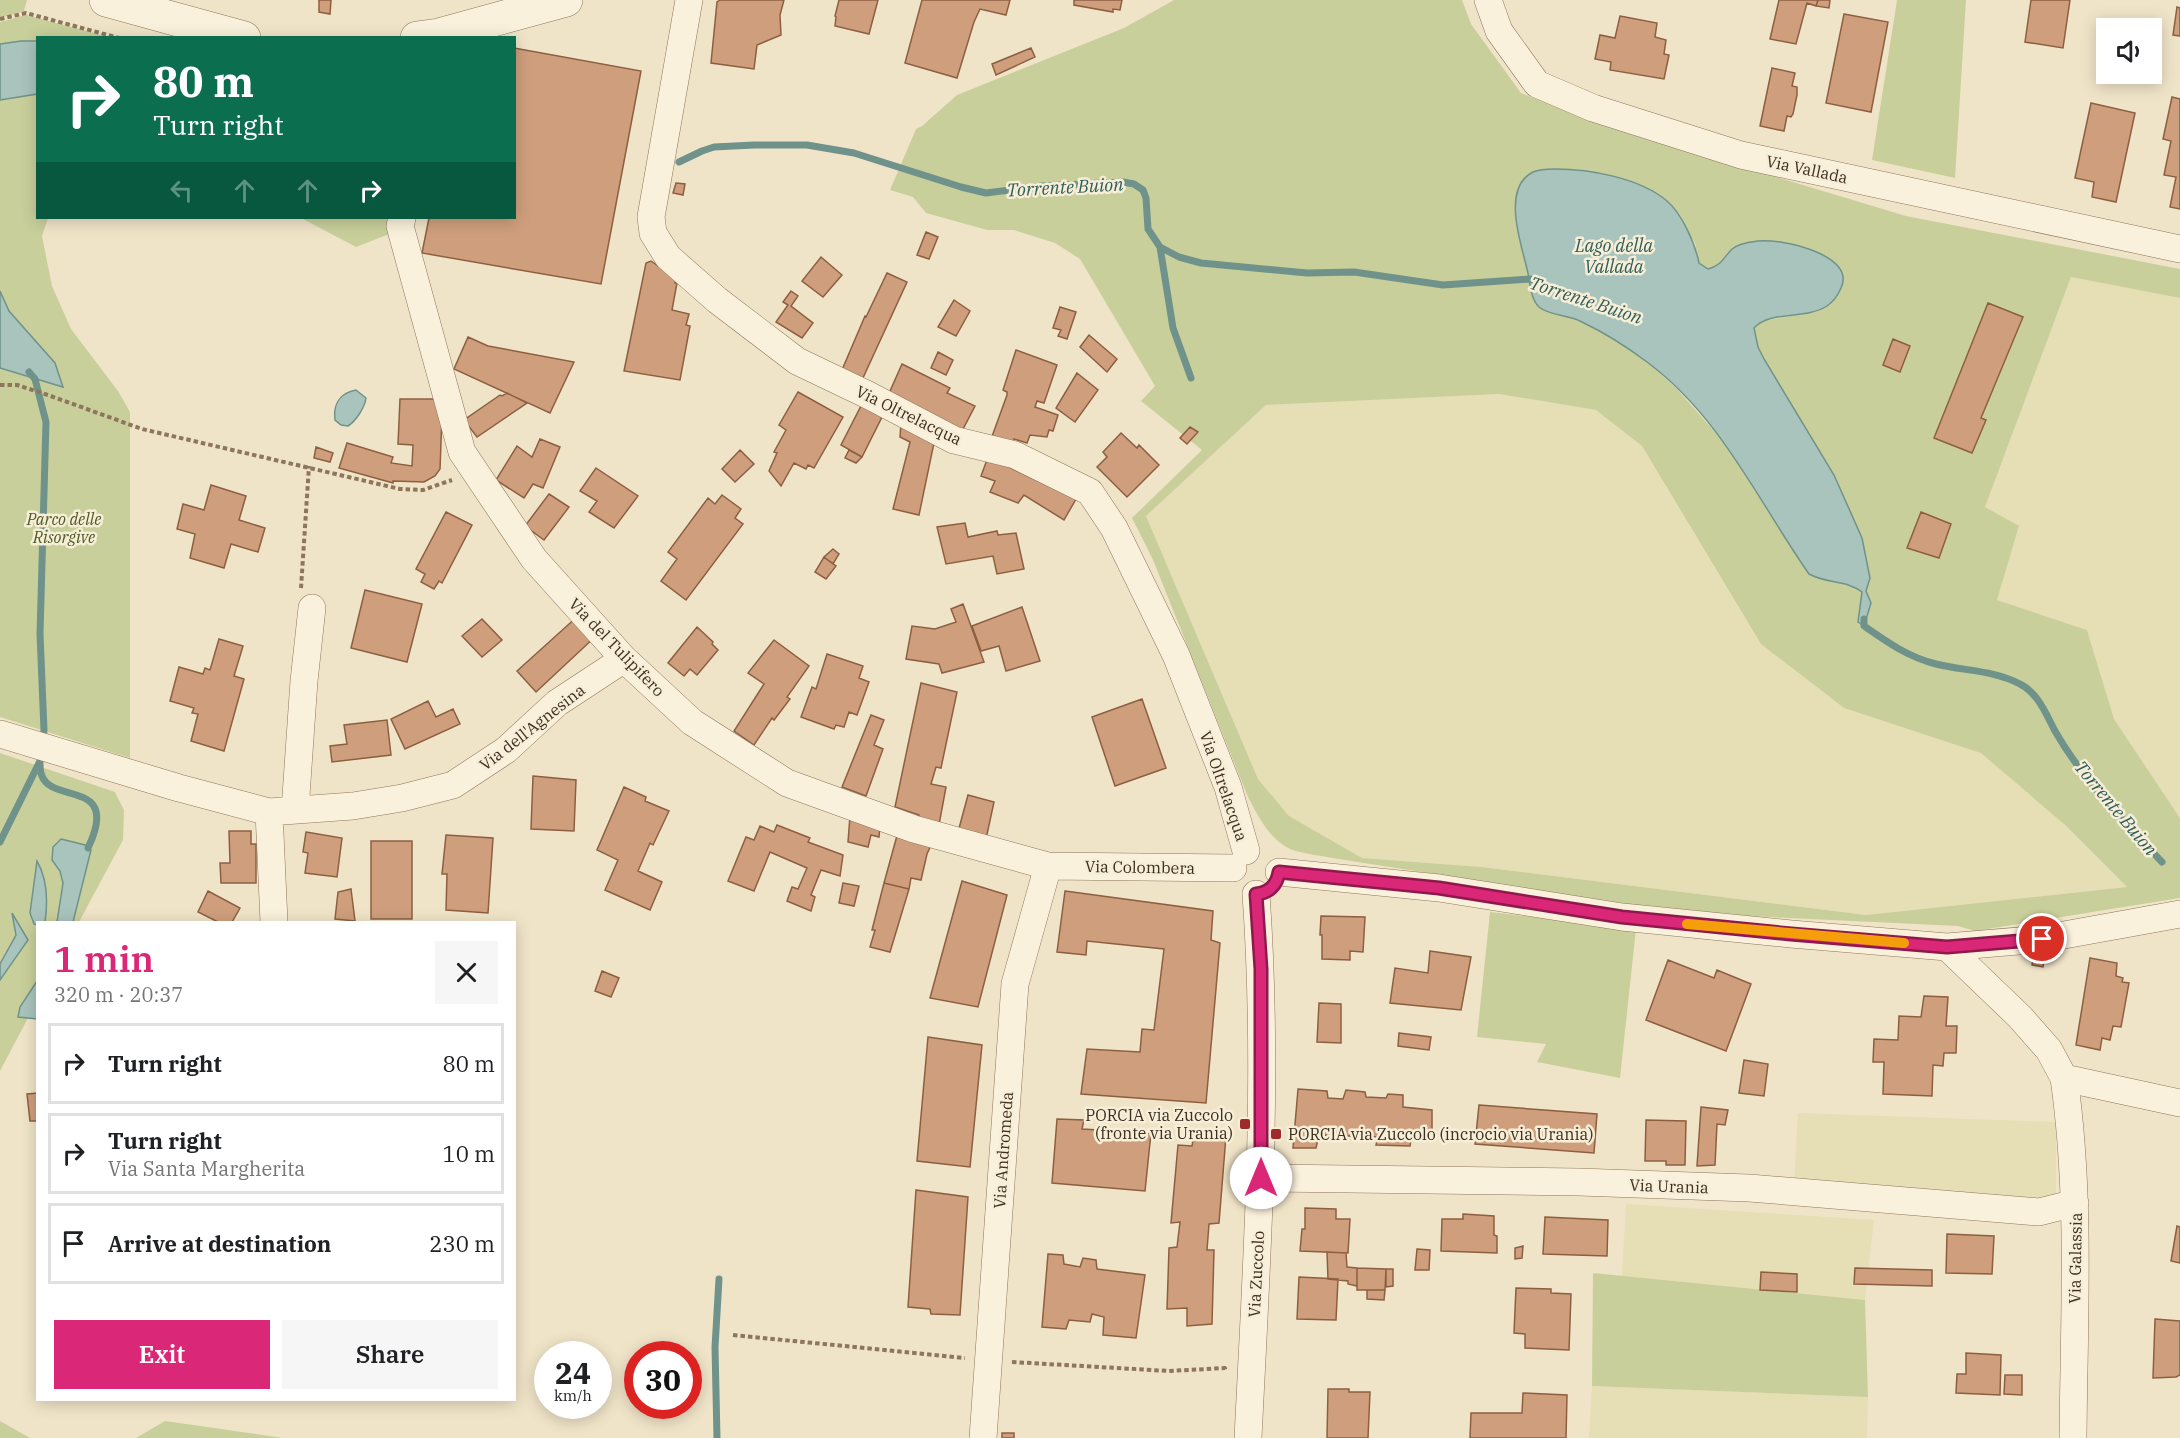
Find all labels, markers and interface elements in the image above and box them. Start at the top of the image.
map controls [2096,18,2162,84]
button: sound [2096,18,2162,84]
text: 80 m [153,54,254,109]
icon: right [54,60,132,138]
text: Turn right [153,107,284,142]
street label: Via Vallada [1764,151,1850,187]
water label: Torrente Buion [1006,172,1125,202]
icon: left [165,174,198,207]
icon: ahead [228,174,261,207]
icon: ahead [291,174,324,207]
icon: right [354,174,387,207]
water label: Lago della Vallada [1574,234,1653,278]
water label: Torrente Buion [1527,271,1646,329]
street label: Via Oltrelacqua [853,381,965,449]
park label: Parco delle Risorgive [26,509,101,547]
street label: Via del Tulipifero [565,594,669,700]
street label: Via dell'Agnesina [475,679,589,774]
street label: Via Oltrelacqua [1196,728,1252,844]
water label: Torrente Buion [2070,756,2163,861]
street label: Via Colombera [1085,856,1196,878]
pin [2016,913,2067,964]
icon: arrive [2025,922,2058,955]
text: 1 min [54,935,154,982]
button: close [435,941,498,1004]
text: 320 m · 20:37 [54,981,183,1008]
icon: right [57,1047,90,1080]
text: Turn right [108,1049,222,1078]
text: 80 m [443,1049,495,1078]
street label: Via Andromeda [989,1091,1017,1209]
place label: PORCIA via Zuccolo (fronte via Urania) [1085,1105,1233,1143]
marker: PORCIA via Zuccolo (fronte via Urania) [1238,1117,1252,1131]
place label: PORCIA via Zuccolo (incrocio via Urania) [1288,1124,1593,1144]
text: Turn right [108,1126,222,1155]
marker: PORCIA via Zuccolo (incrocio via Urania) [1269,1127,1283,1141]
icon: right [57,1137,90,1170]
text: 10 m [443,1139,495,1168]
position arrow [1229,1146,1293,1210]
text: Via Santa Margherita [108,1155,305,1182]
street label: Via Urania [1629,1175,1709,1197]
street label: Via Galassia [2064,1212,2086,1304]
icon: arrive [57,1227,90,1260]
text: Arrive at destination [108,1229,331,1258]
text: 230 m [429,1229,495,1258]
street label: Via Zuccolo [1244,1230,1268,1318]
button: Exit [54,1320,270,1389]
button: Share [282,1320,498,1389]
speed limit sign: 30 [624,1341,702,1419]
text: 24 [555,1353,591,1392]
text: km/h [554,1386,592,1405]

